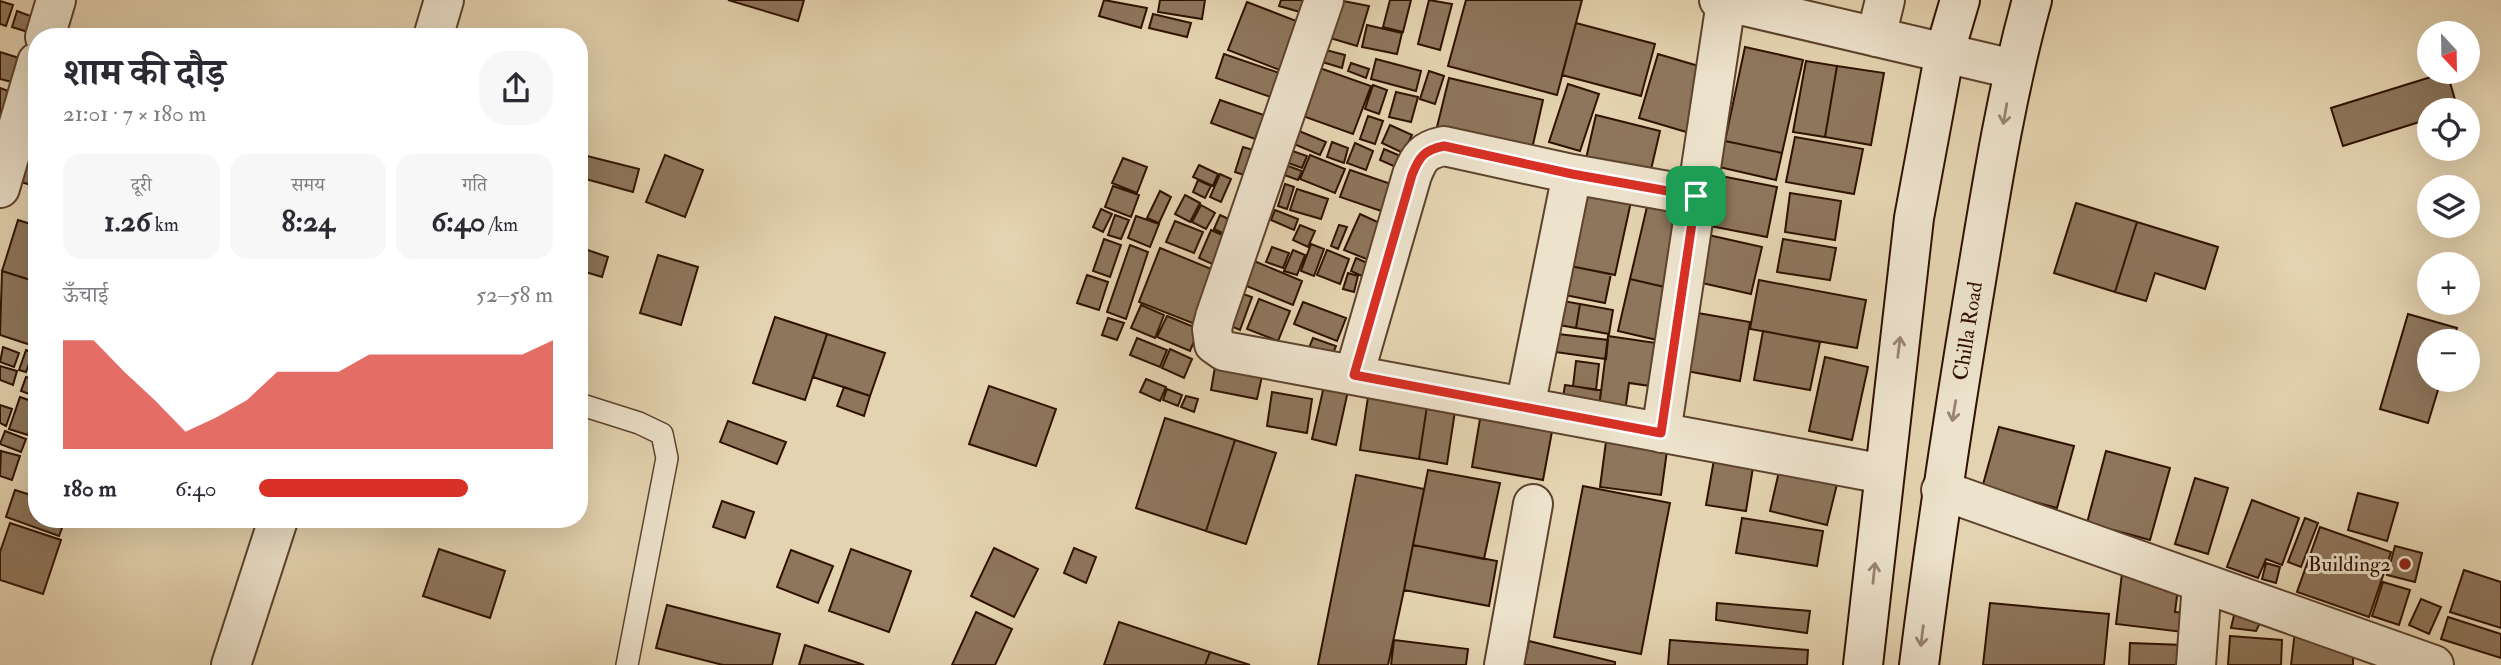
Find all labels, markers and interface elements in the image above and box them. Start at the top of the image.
north arrow [2417,21,2480,84]
map controls [2417,21,2480,392]
text: शाम की दौड़ [63,49,225,97]
button: share [479,51,553,125]
button: locate [2417,98,2480,161]
text: 21:01 · 7 × 180 m [63,99,206,128]
one-way arrow [1998,102,2011,125]
pin [1666,166,1726,226]
text: दूरी [131,173,152,197]
text: समय [291,173,325,197]
text: गति [462,173,487,197]
button: layers [2417,175,2480,238]
icon: arrive [1677,177,1715,215]
text: 1.26 [104,203,151,240]
text: 8:24 [282,203,334,240]
text: 6:40 [431,203,485,240]
text: km [151,213,179,237]
text: /km [485,213,518,237]
button: + [2417,252,2480,315]
street label: Chilla Road [1947,279,1989,382]
text: ऊँचाई [63,280,108,309]
text: 52–58 m [476,280,553,309]
button: − [2417,329,2480,392]
one-way arrow [1892,336,1905,359]
one-way arrow [1948,399,1961,422]
text: 180 m [63,474,116,503]
text: 6:40 [175,474,216,503]
place label: Building2 [2308,551,2391,578]
marker: Building2 [2397,556,2413,572]
one-way arrow [1867,562,1880,585]
one-way arrow [1916,624,1929,647]

